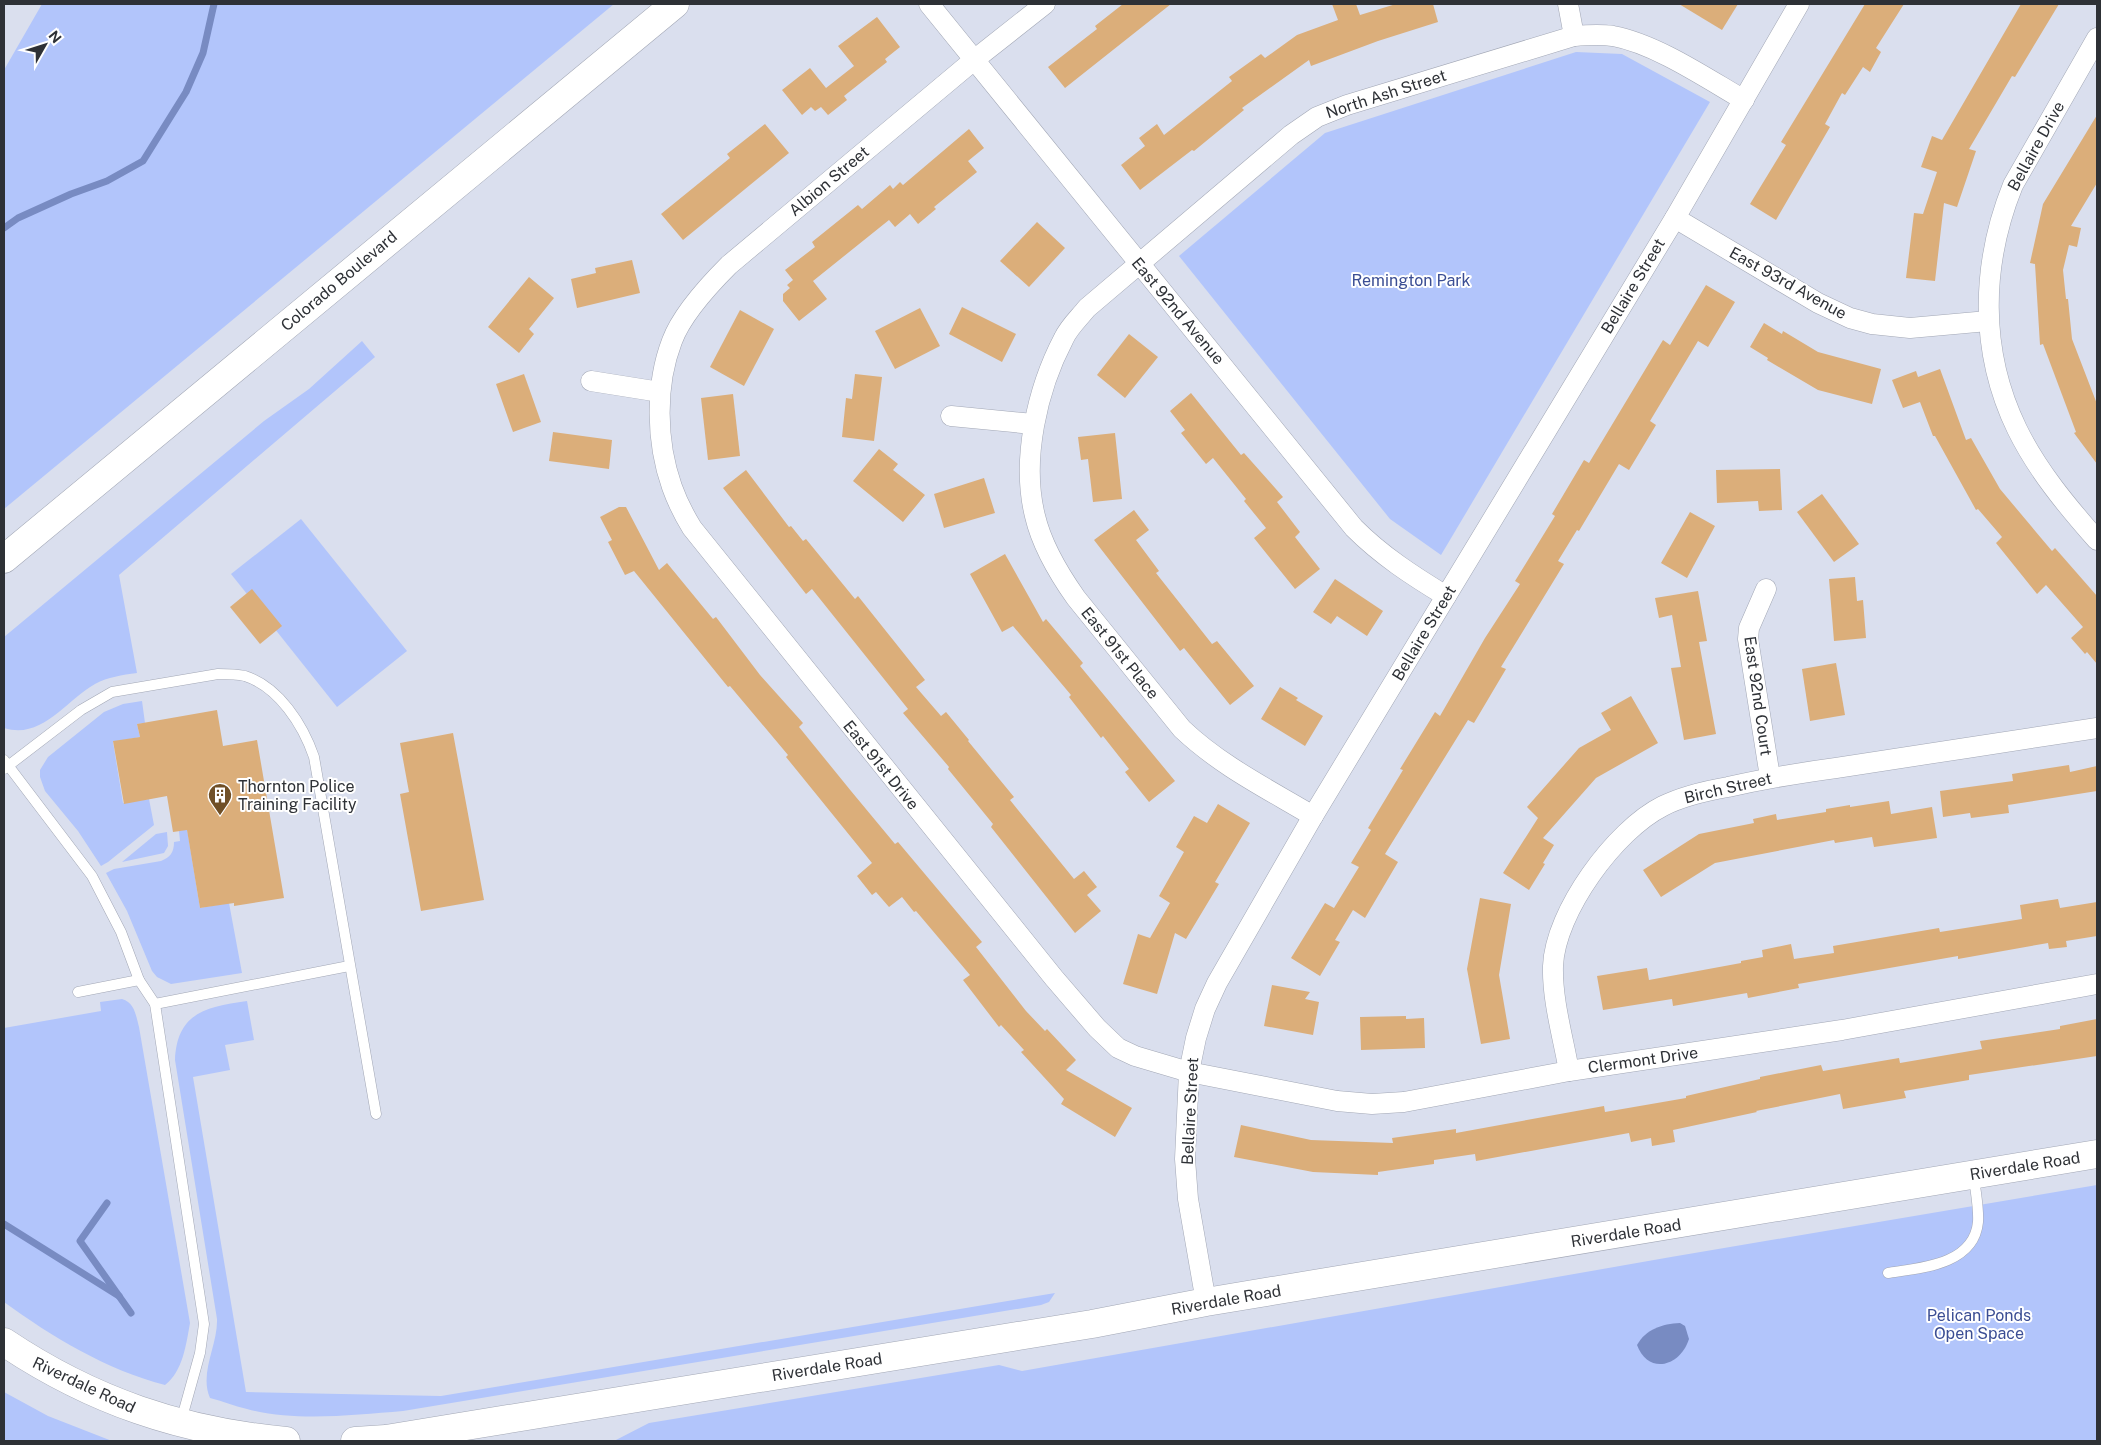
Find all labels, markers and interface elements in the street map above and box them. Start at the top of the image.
north arrow [20,20,70,70]
text: N [45,28,65,46]
street label: North Ash Street [1323,66,1449,122]
street label: Bellaire Drive [2004,98,2068,194]
street label: Albion Street [785,142,873,220]
street label: Colorado Boulevard [277,227,401,335]
street label: Bellaire Street [1597,235,1669,337]
street label: East 93rd Avenue [1726,243,1850,323]
street label: East 92nd Avenue [1128,254,1228,368]
park label: Remington Park [1351,271,1471,290]
street label: Bellaire Street [1388,582,1460,684]
street label: East 91st Place [1077,603,1163,703]
street label: East 92nd Court [1740,635,1776,757]
street label: East 91st Drive [839,716,923,814]
street label: Birch Street [1682,769,1774,807]
place label: Thornton Police Training Facility [238,777,357,814]
building icon: Thornton Police Training Facility [207,782,233,816]
street label: Clermont Drive [1587,1043,1699,1077]
street label: Bellaire Street [1178,1057,1202,1165]
street label: Riverdale Road [1969,1148,2081,1184]
street label: Riverdale Road [1570,1215,1682,1251]
street label: Riverdale Road [1170,1281,1282,1319]
park label: Pelican Ponds Open Space [1927,1306,2031,1343]
street label: Riverdale Road [771,1349,883,1385]
street label: Riverdale Road [30,1353,138,1417]

